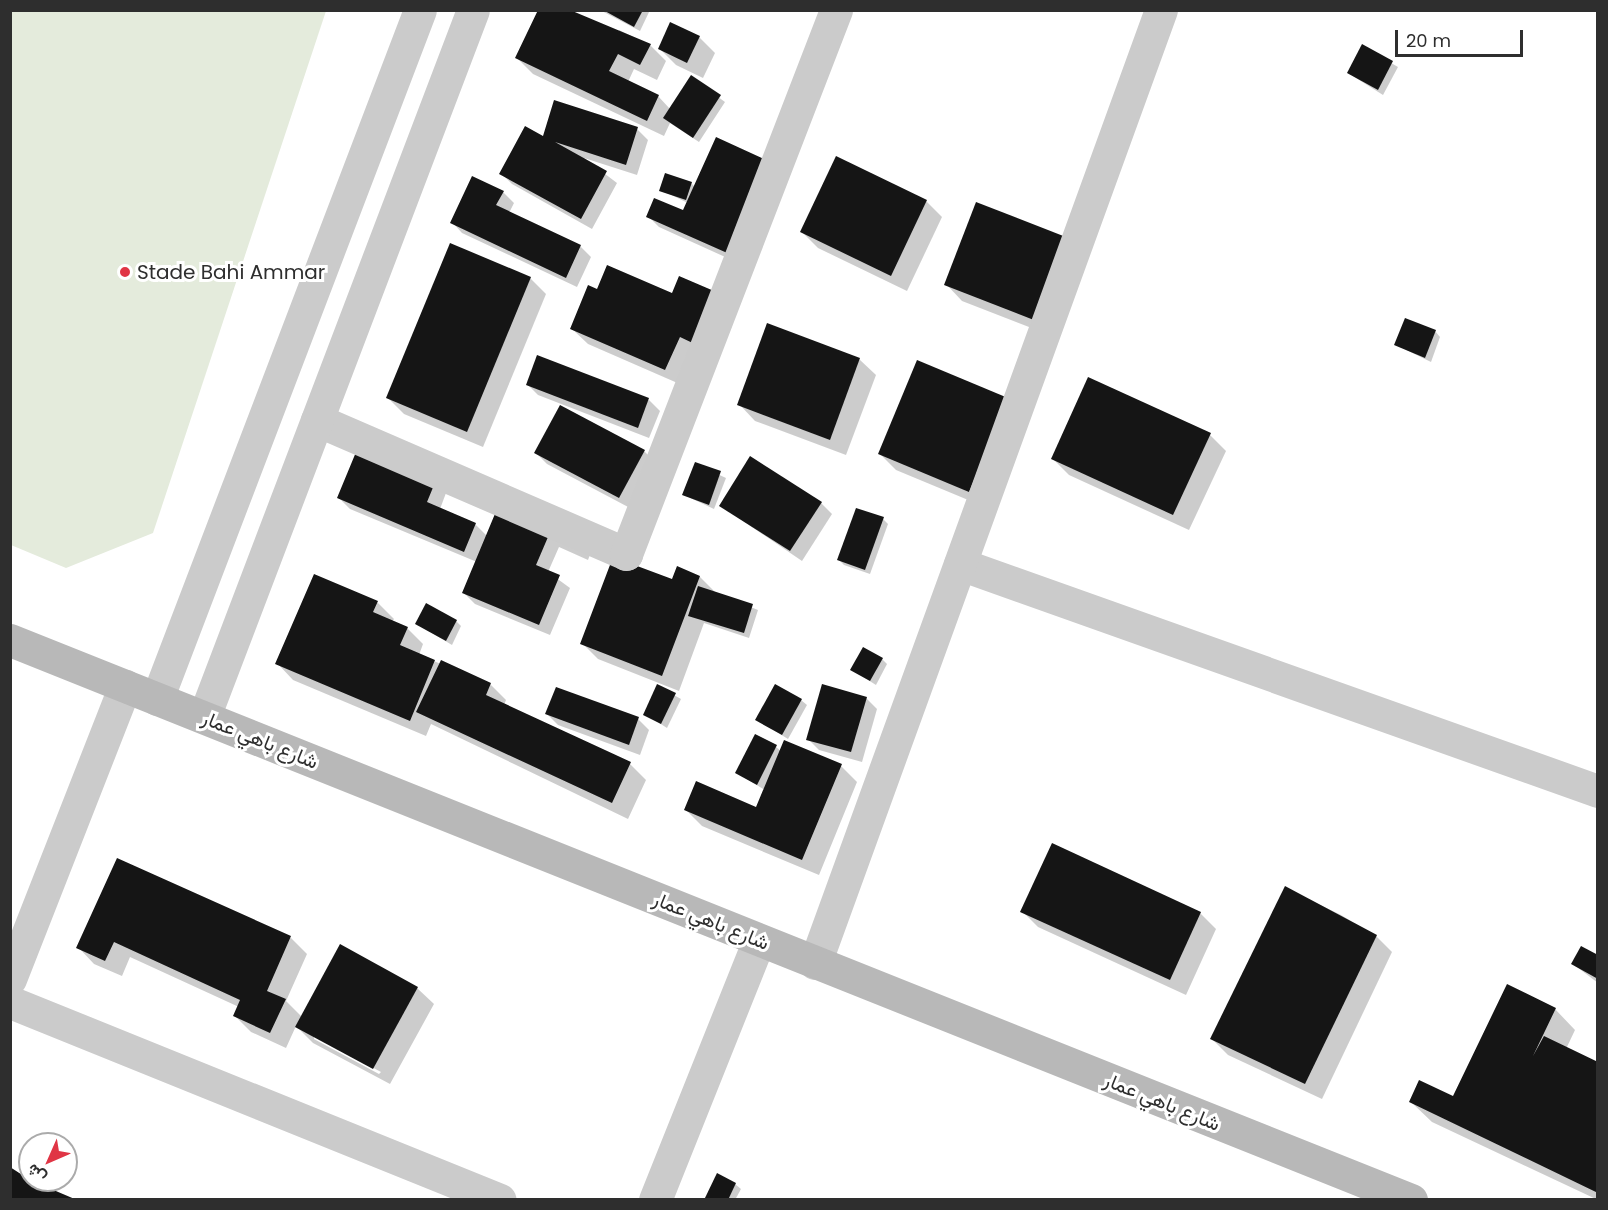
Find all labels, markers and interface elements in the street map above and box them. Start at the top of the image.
scale bar [1398,18,1526,56]
text: 20 m [1406,28,1451,53]
place label: Stade Bahi Ammar [137,260,325,284]
marker: Stade Bahi Ammar [118,265,132,279]
street label: شارع باهي عمار [199,706,321,774]
street label: شارع باهي عمار [650,887,772,955]
street label: شارع باهي عمار [1101,1068,1223,1136]
north arrow [18,1132,78,1192]
text: ش [21,1159,51,1189]

